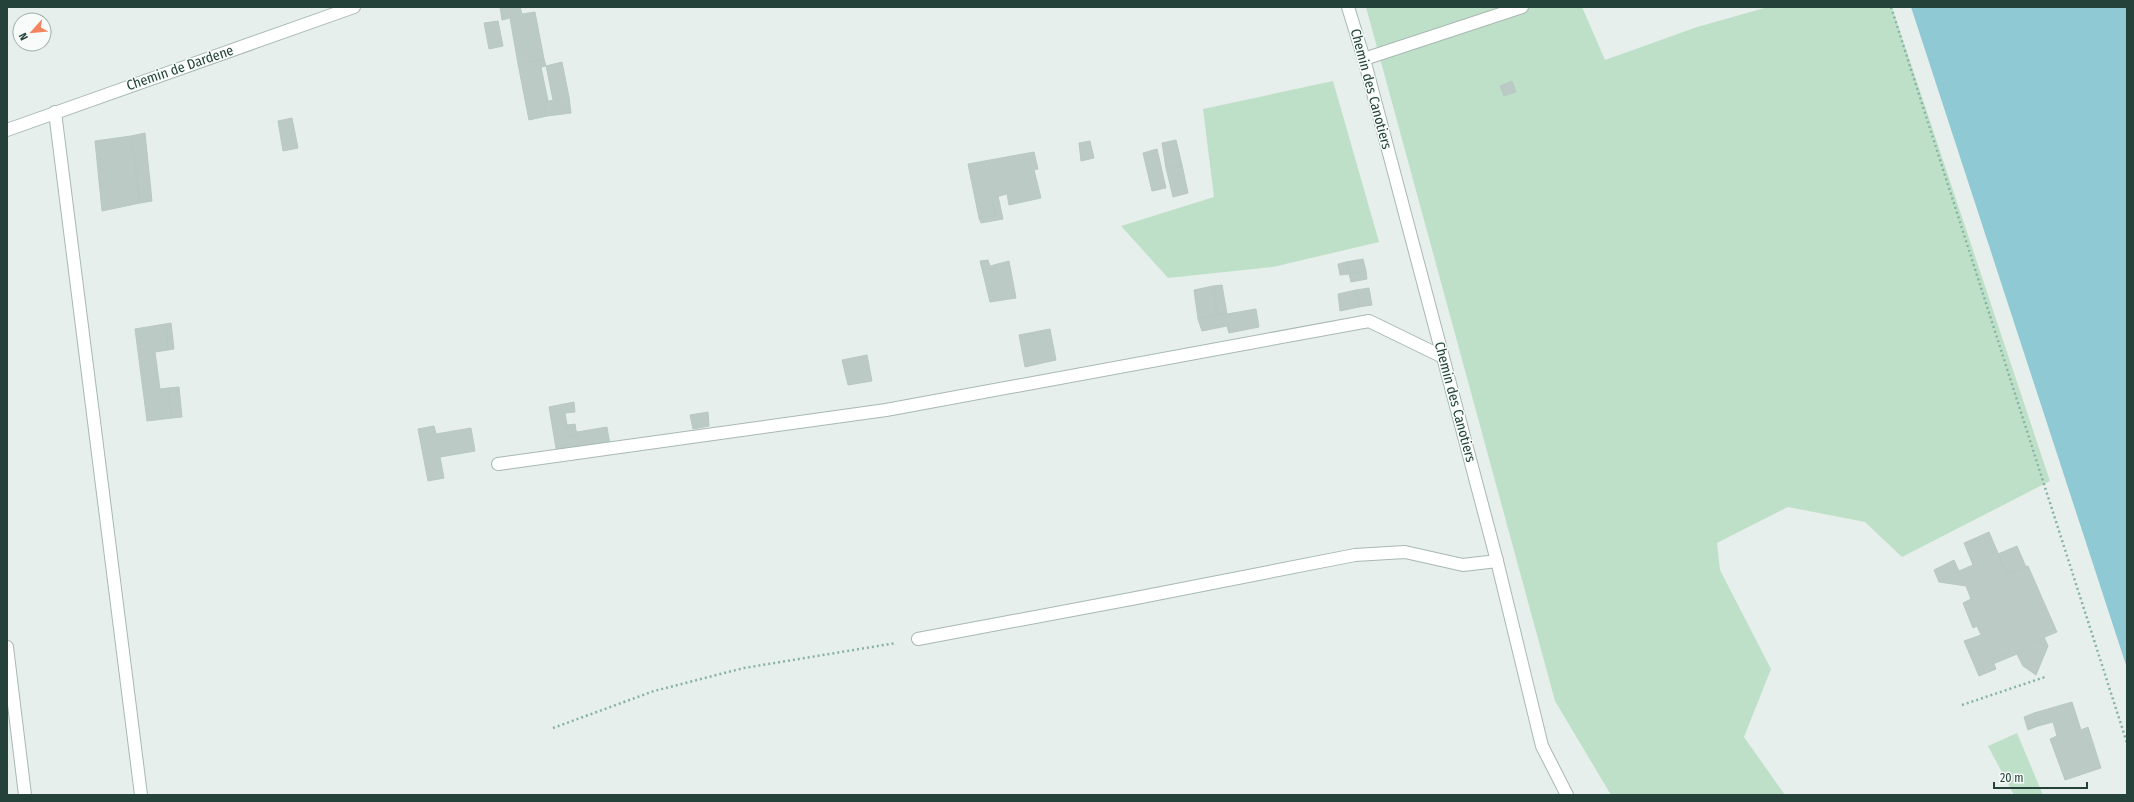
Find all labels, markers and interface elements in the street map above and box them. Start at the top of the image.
north arrow [12,12,52,52]
street label: Chemin des Canotiers [1347,27,1395,151]
text: N [16,30,31,42]
street label: Chemin de Dardene [124,42,236,94]
street label: Chemin des Canotiers [1431,340,1479,464]
scale bar [1994,764,2087,790]
text: 20 m [2000,771,2024,785]

